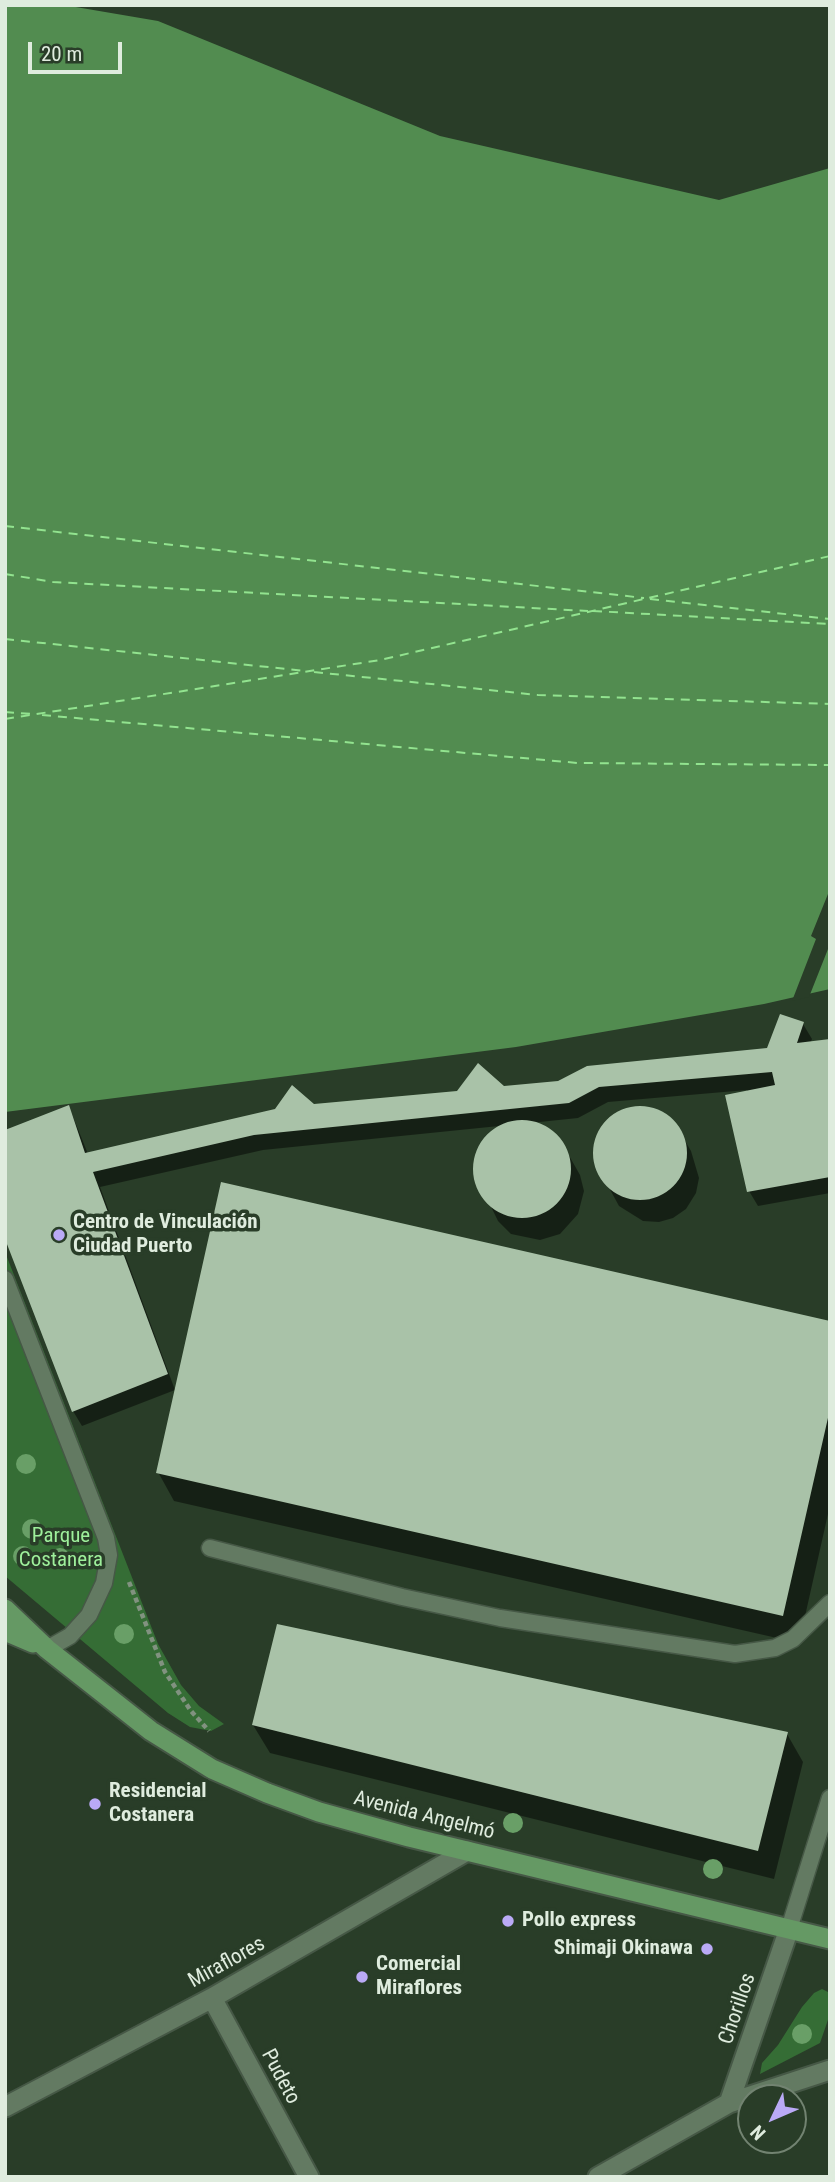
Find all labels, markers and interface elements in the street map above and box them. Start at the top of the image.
scale bar [32,28,126,72]
text: 20 m [41,42,82,66]
place label: Centro de Vinculación Ciudad Puerto [73,1210,258,1260]
marker: Centro de Vinculación Ciudad Puerto [51,1227,67,1243]
park label: Parque Costanera [19,1524,103,1574]
place label: Residencial Costanera [109,1779,206,1829]
street label: Avenida Angelmó [351,1786,497,1846]
marker: Residencial Costanera [87,1796,103,1812]
place label: Pollo express [522,1908,636,1934]
marker: Pollo express [500,1913,516,1929]
street label: Miraflores [184,1932,270,1994]
place label: Shimaji Okinawa [554,1936,693,1962]
marker: Shimaji Okinawa [699,1941,715,1957]
place label: Comercial Miraflores [376,1952,462,2002]
marker: Comercial Miraflores [354,1969,370,1985]
street label: Chorillos [714,1970,762,2048]
street label: Pudeto [255,2045,305,2109]
north arrow [737,2084,807,2154]
text: N [746,2120,770,2145]

